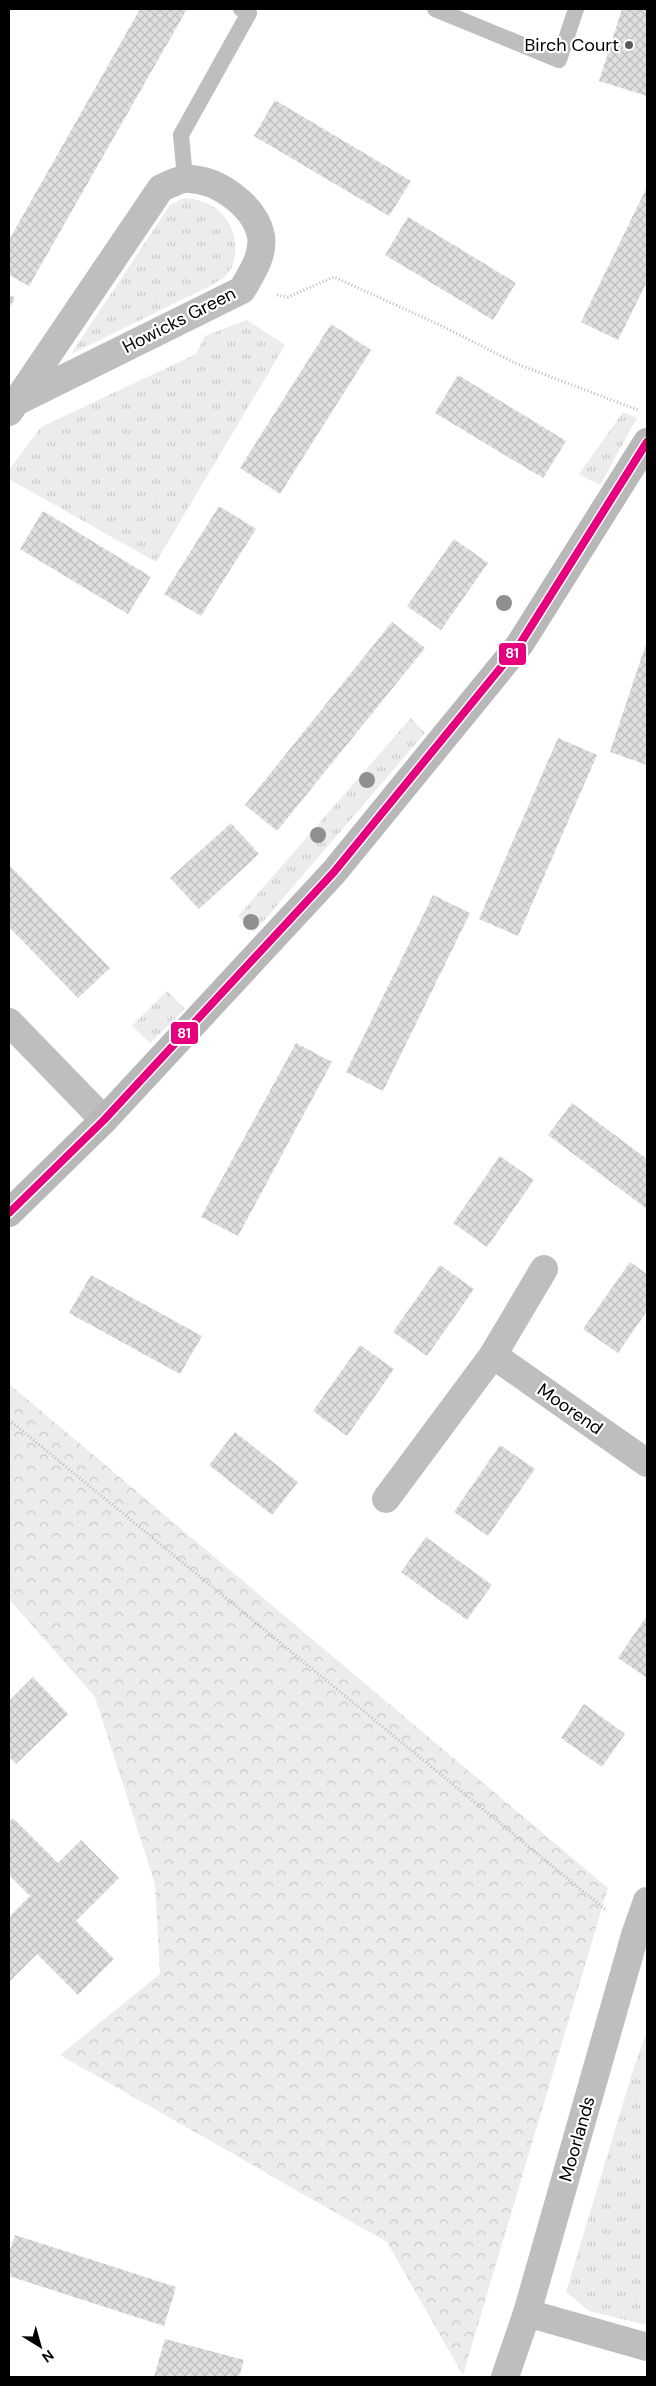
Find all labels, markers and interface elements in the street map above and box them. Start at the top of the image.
place label: Birch Court [524,33,619,57]
marker: Birch Court [623,39,635,51]
street label: Howicks Green [118,281,240,359]
line badge: 81 [498,642,527,666]
text: 81 [505,644,519,662]
line badge: 81 [170,1021,199,1045]
text: 81 [177,1024,191,1042]
street label: Moorend [533,1378,607,1440]
street label: Moorlands [553,2094,601,2184]
north arrow [15,2321,65,2371]
text: N [38,2346,57,2367]

